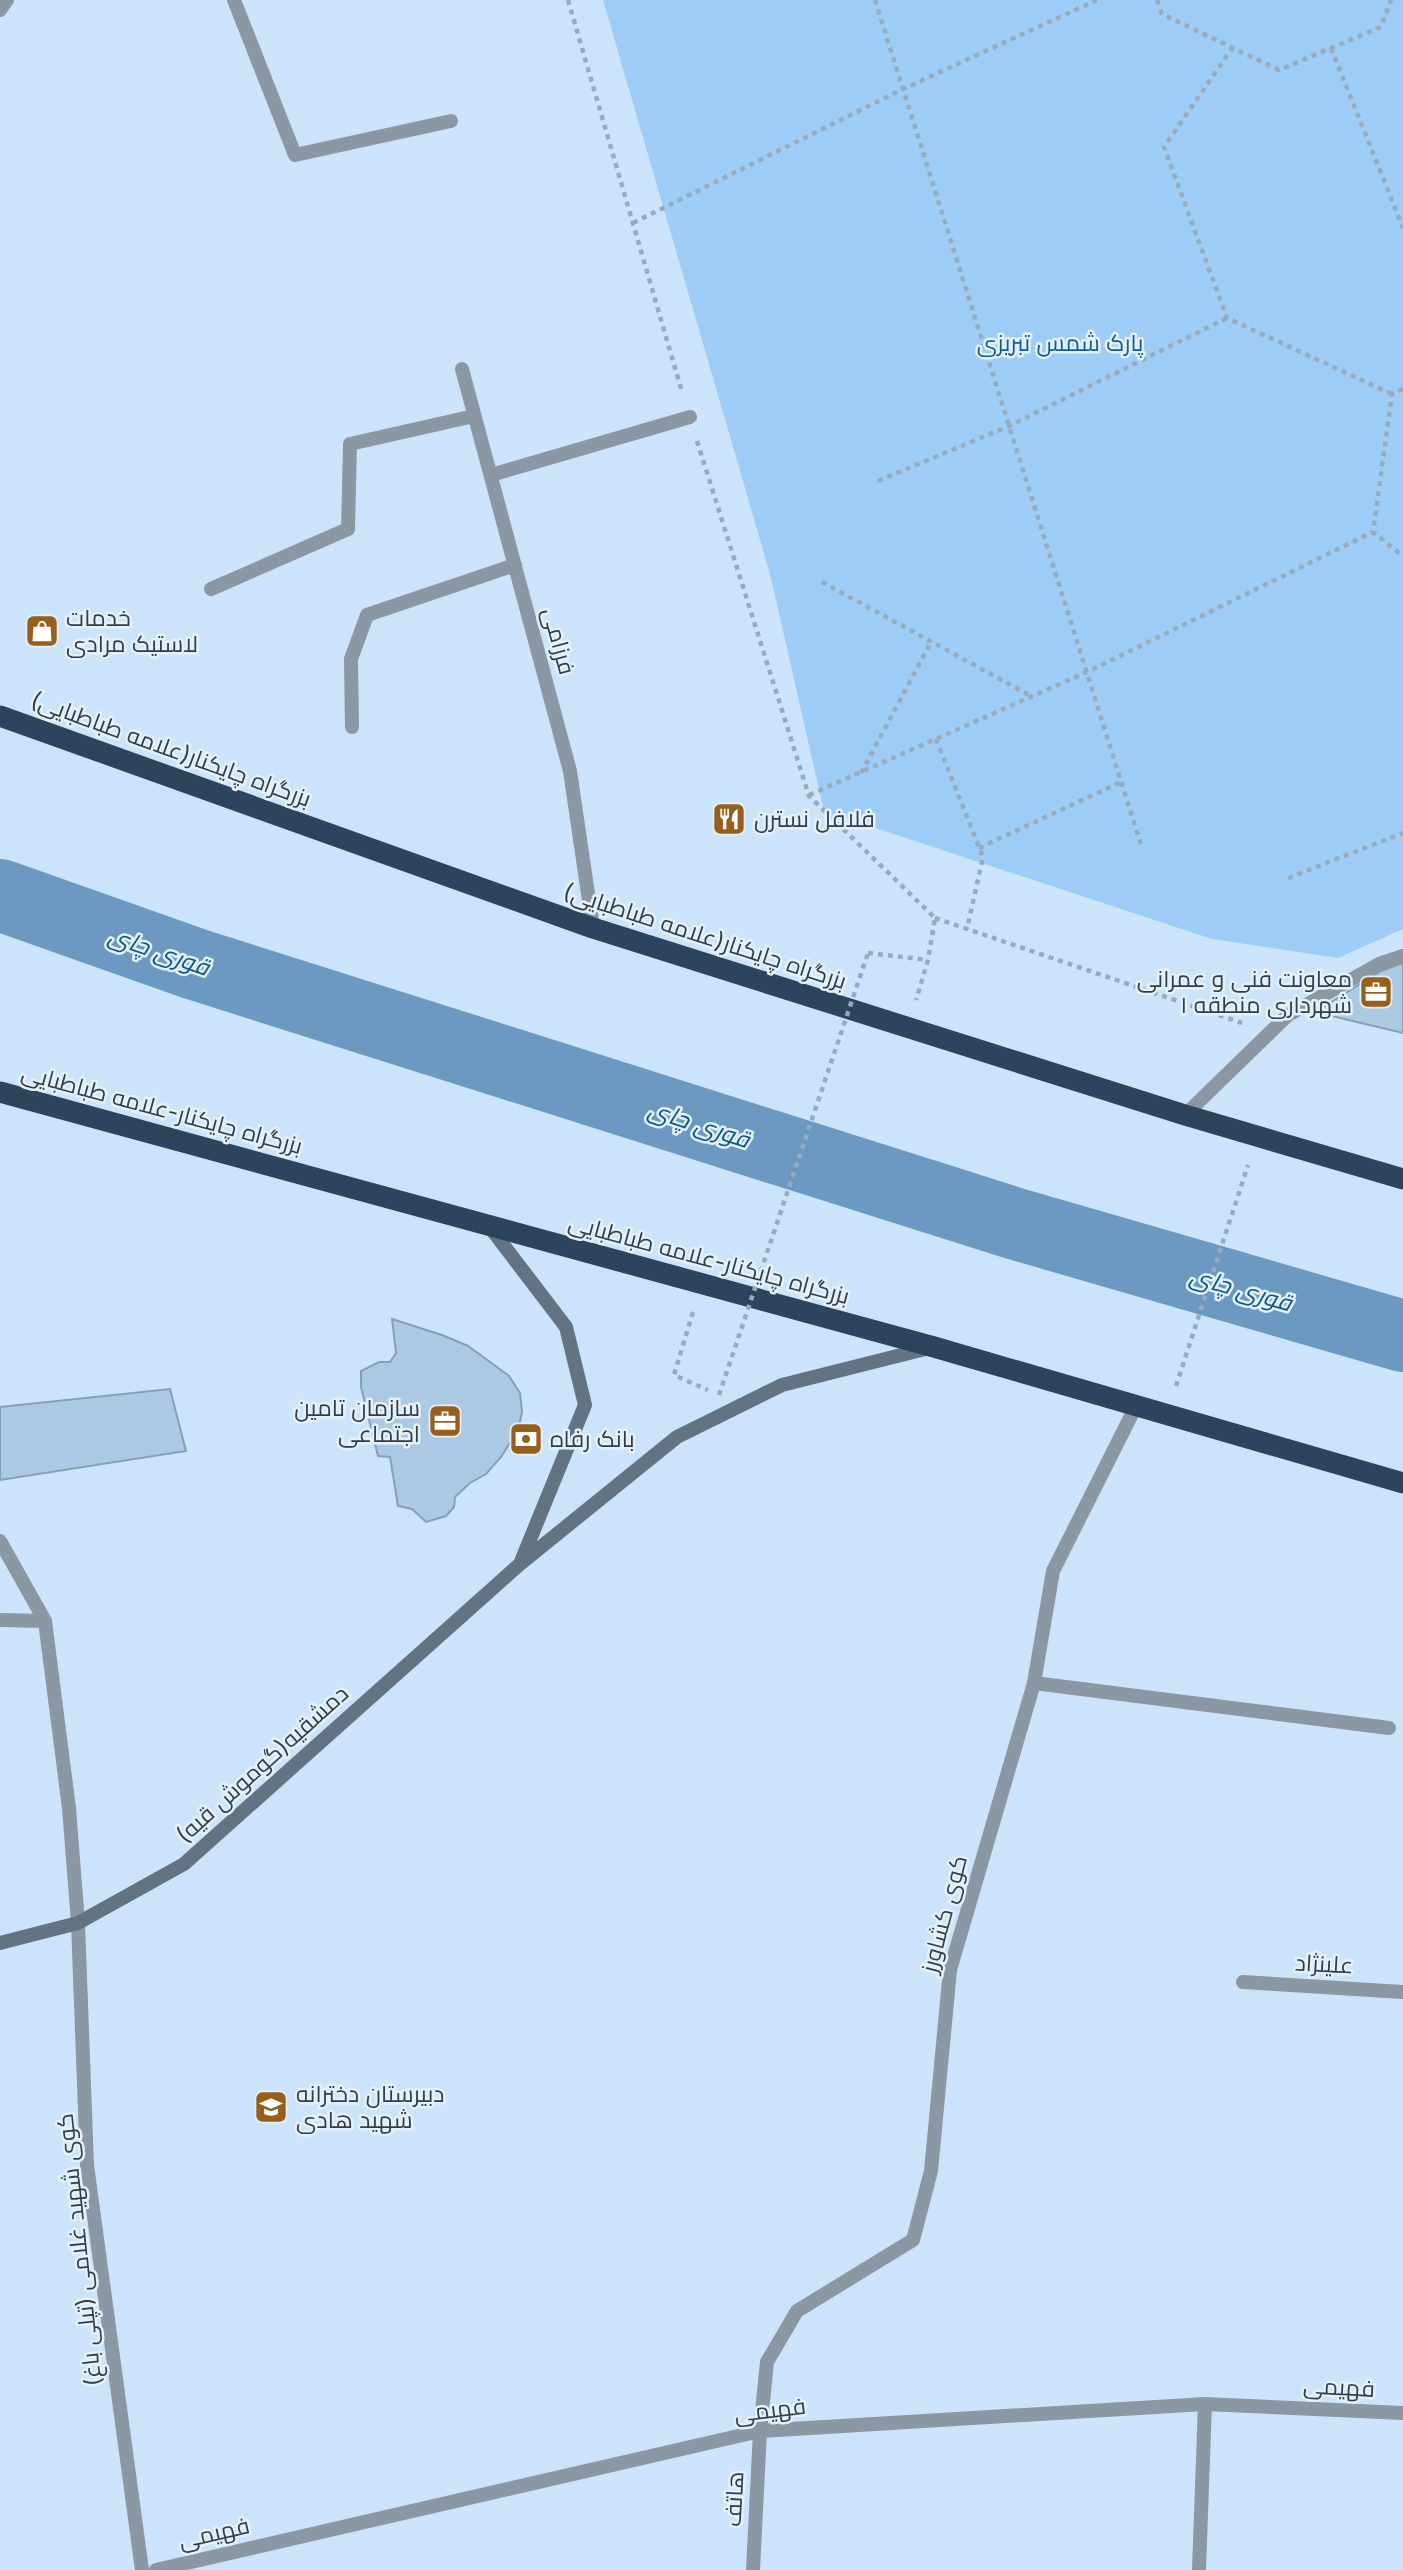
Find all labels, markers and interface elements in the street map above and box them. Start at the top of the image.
park label: پارک شمس تبریزی [977,329,1143,358]
place label: خدمات لاستیک مرادی [66,604,198,658]
street label: فرزامی [537,604,581,678]
shop icon: خدمات لاستیک مرادی [23,612,61,650]
street label: بزرگراه چایکنار(علامه طباطبایی) [27,685,315,814]
restaurant icon: فلافل نسترن [710,800,748,838]
place label: فلافل نسترن [754,805,875,833]
street label: بزرگراه چایکنار(علامه طباطبایی) [560,877,850,996]
water label: قوری چای [104,920,215,984]
place label: معاونت فنی و عمرانی شهرداری منطقه ۱ [1137,965,1352,1019]
office icon: معاونت فنی و عمرانی شهرداری منطقه ۱ [1357,973,1395,1011]
street label: بزرگراه چایکنار-علامه طباطبایی [18,1058,306,1161]
water label: قوری چای [644,1094,755,1156]
street label: بزرگراه چایکنار-علامه طباطبایی [565,1208,853,1311]
water label: قوری چای [1186,1261,1297,1320]
place label: سازمان تامین اجتماعی [294,1394,420,1448]
office icon: سازمان تامین اجتماعی [426,1402,464,1440]
bank icon: بانک رفاه [507,1420,545,1458]
place label: بانک رفاه [550,1425,635,1453]
street label: دمشقیه(گوموش قیه) [170,1679,354,1849]
street label: کوی کشاورز [914,1852,973,1978]
street label: علینژاد [1294,1948,1354,1980]
place label: دبیرستان دخترانه شهید هادی [296,2080,444,2134]
school or university icon: دبیرستان دخترانه شهید هادی [252,2088,290,2126]
street label: کوی شهید غلامی (تپلی باغ) [51,2112,109,2388]
street label: فهیمی [1302,2371,1376,2403]
street label: فهیمی [733,2392,807,2428]
street label: هاتف [719,2471,749,2527]
street label: فهیمی [176,2511,252,2555]

